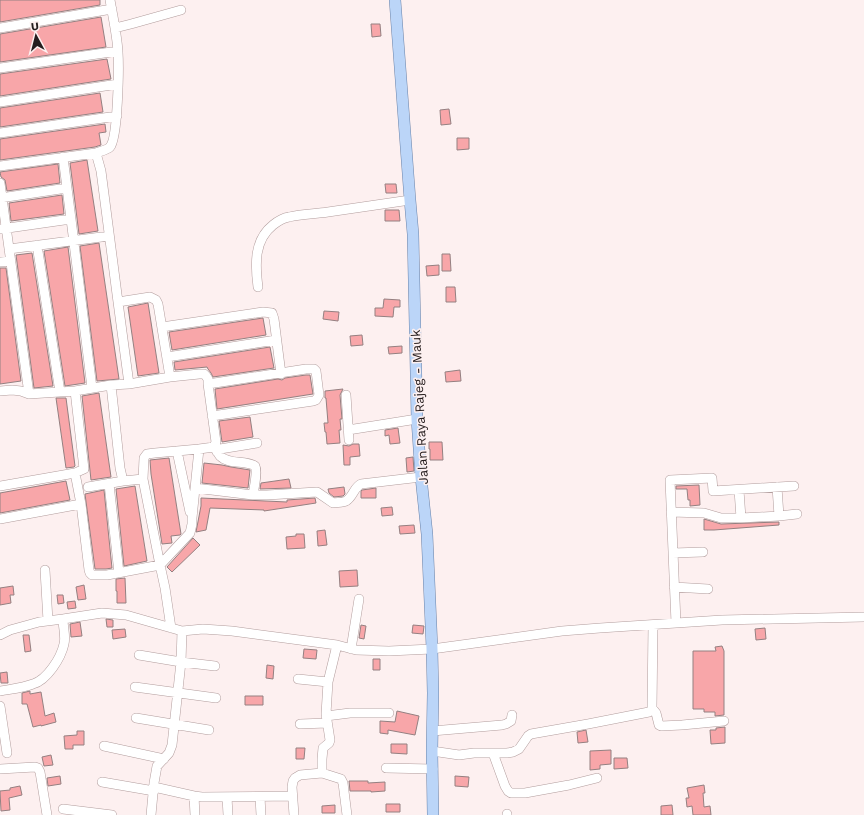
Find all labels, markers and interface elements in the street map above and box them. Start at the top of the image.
north arrow [16,16,56,56]
text: U [30,20,40,33]
street label: Jalan Raya Rajeg - Mauk [408,329,431,485]

